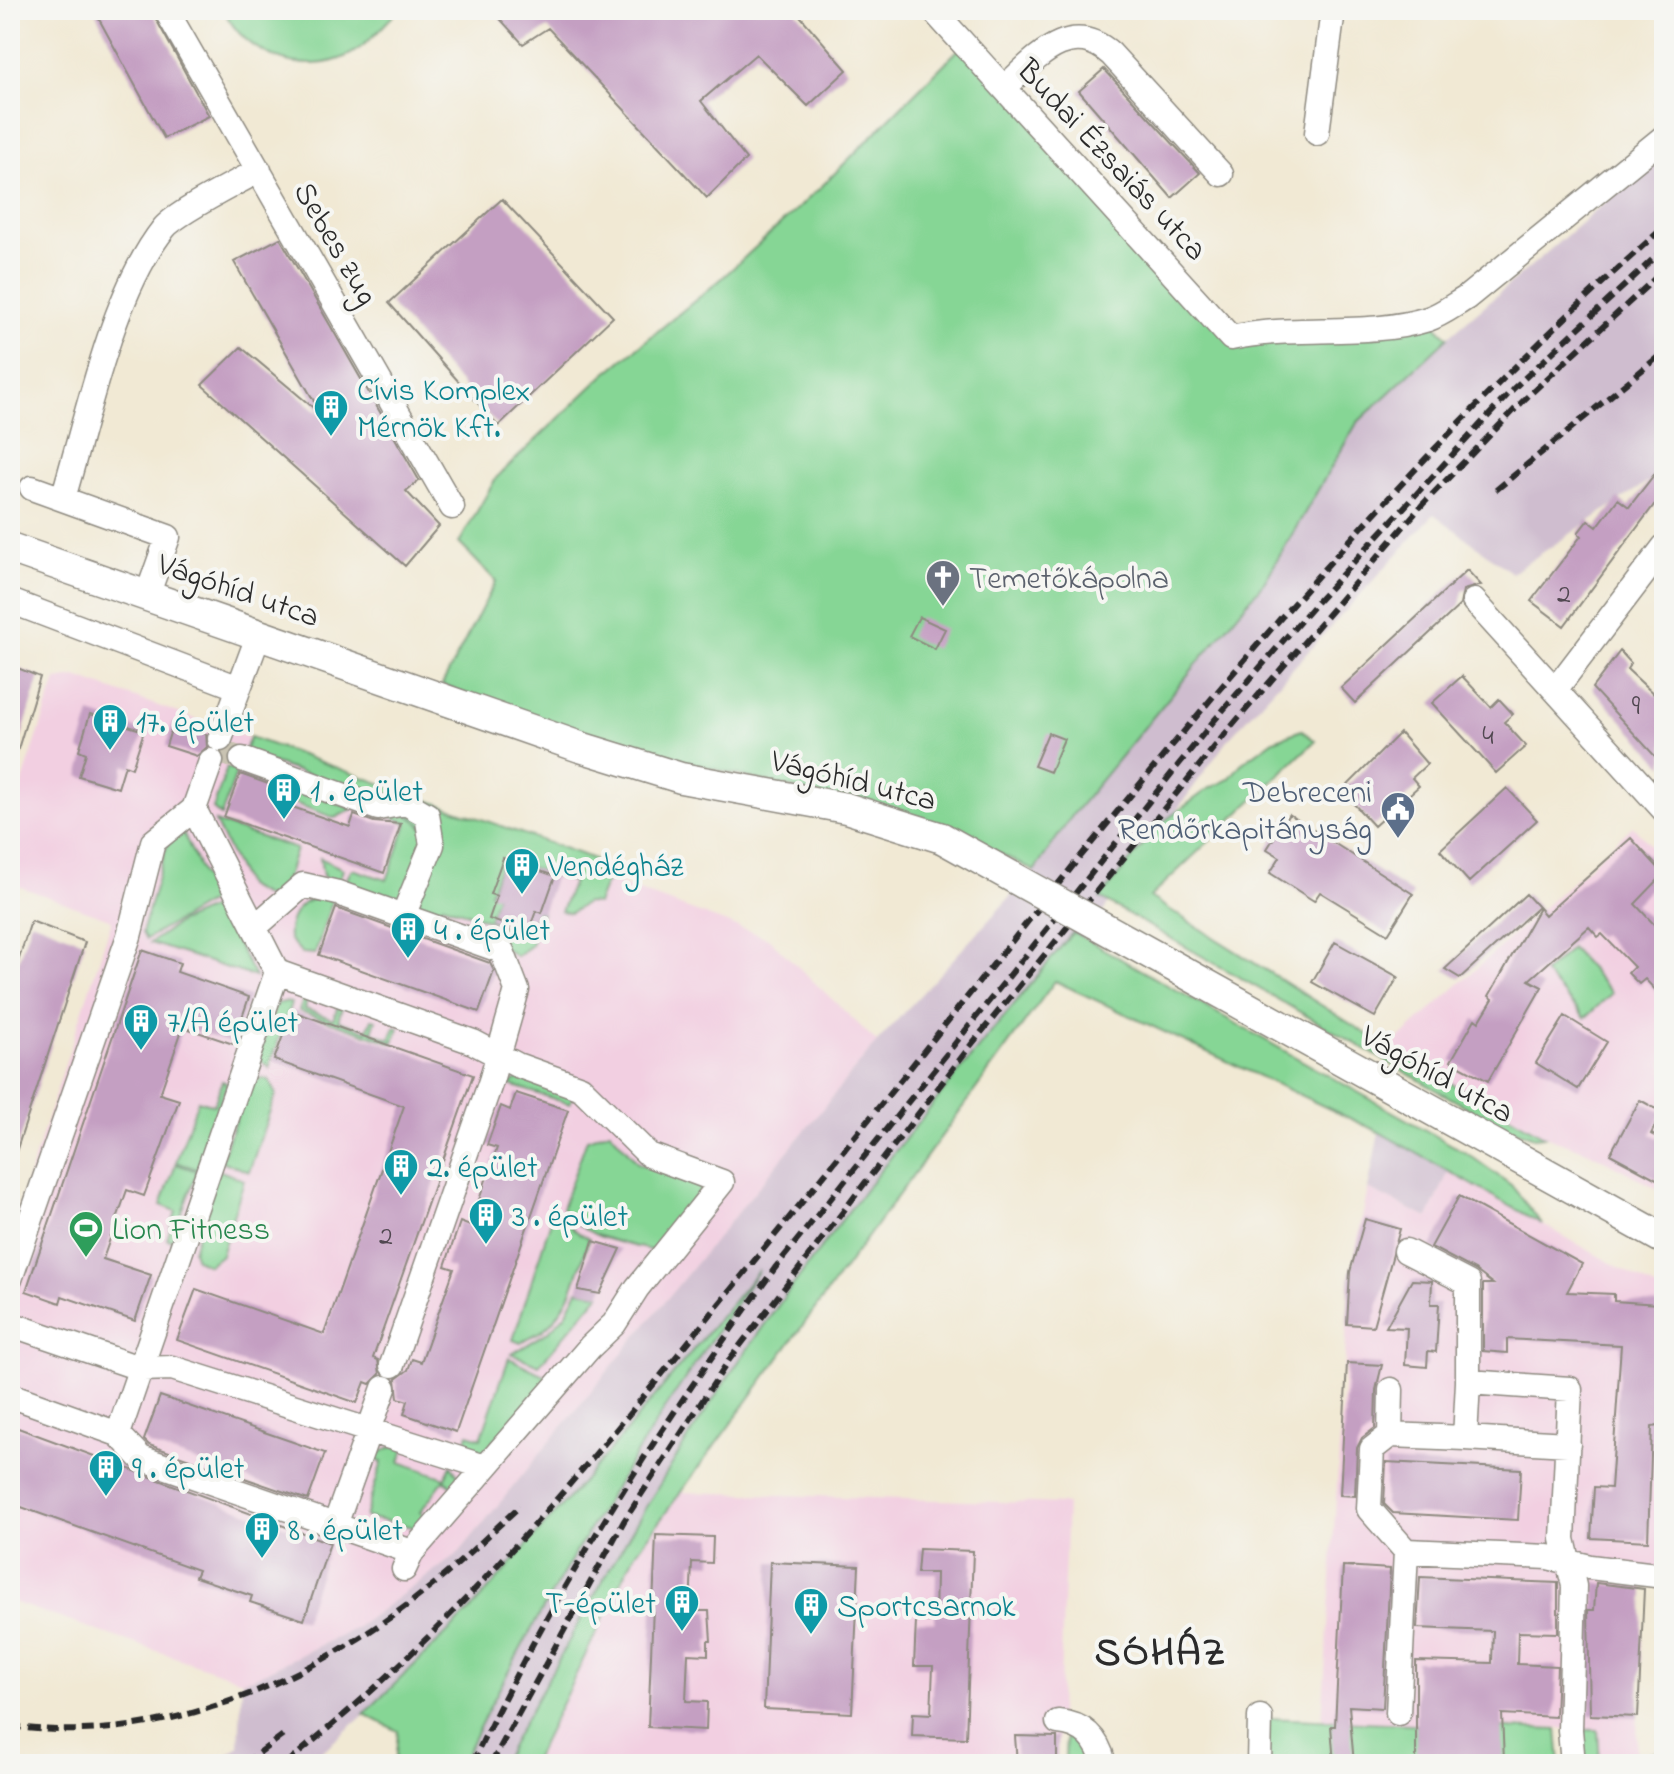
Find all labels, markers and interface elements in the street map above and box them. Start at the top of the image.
street label: Budai Ézsaiás utca [1003,49,1217,273]
street label: Sebes zug [280,174,388,316]
place label: Cívis Komplex Mérnök Kft. [357,369,530,453]
building icon: Cívis Komplex Mérnök Kft. [312,388,350,438]
street label: Vágóhíd utca [150,542,325,642]
place label: Temetőkápolna [969,557,1169,604]
church icon: Temetőkápolna [924,558,962,608]
house number: 2 [1557,575,1571,616]
house number: 9 [1632,687,1641,728]
place label: 17. épület [136,701,255,748]
building icon: 17. épület [91,702,129,752]
house number: 4 [1482,717,1494,758]
street label: Vágóhíd utca [765,739,941,826]
place label: 1 . épület [310,770,423,817]
building icon: 1 . épület [265,771,303,821]
place label: Debreceni Rendőrkapitányság [1118,771,1372,855]
public building icon: Debreceni Rendőrkapitányság [1379,790,1417,840]
place label: Vendégház [547,845,684,892]
building icon: Vendégház [503,846,541,896]
place label: 4 . épület [434,909,550,956]
building icon: 4 . épület [389,910,427,960]
place label: 7/A épület [167,1001,298,1048]
building icon: 7/A épület [122,1002,160,1052]
street label: Vágóhíd utca [1350,1014,1521,1138]
place label: 2. épület [427,1146,538,1193]
building icon: 2. épület [382,1147,420,1197]
place label: 3 . épület [512,1195,628,1242]
building icon: 3 . épület [467,1196,505,1246]
place label: Lion Fitness [112,1208,270,1255]
sports icon: Lion Fitness [67,1209,105,1259]
house number: 2 [379,1217,393,1258]
place label: 9 . épület [132,1447,245,1494]
building icon: 9 . épület [87,1448,125,1498]
place label: 8 . épület [288,1509,403,1556]
building icon: 8 . épület [243,1510,281,1560]
place label: T-épület [545,1582,656,1629]
building icon: T-épület [663,1583,701,1633]
place label: Sportcsarnok [837,1585,1016,1632]
building icon: Sportcsarnok [792,1586,830,1636]
district label: SÓHÁZ [1095,1625,1227,1684]

